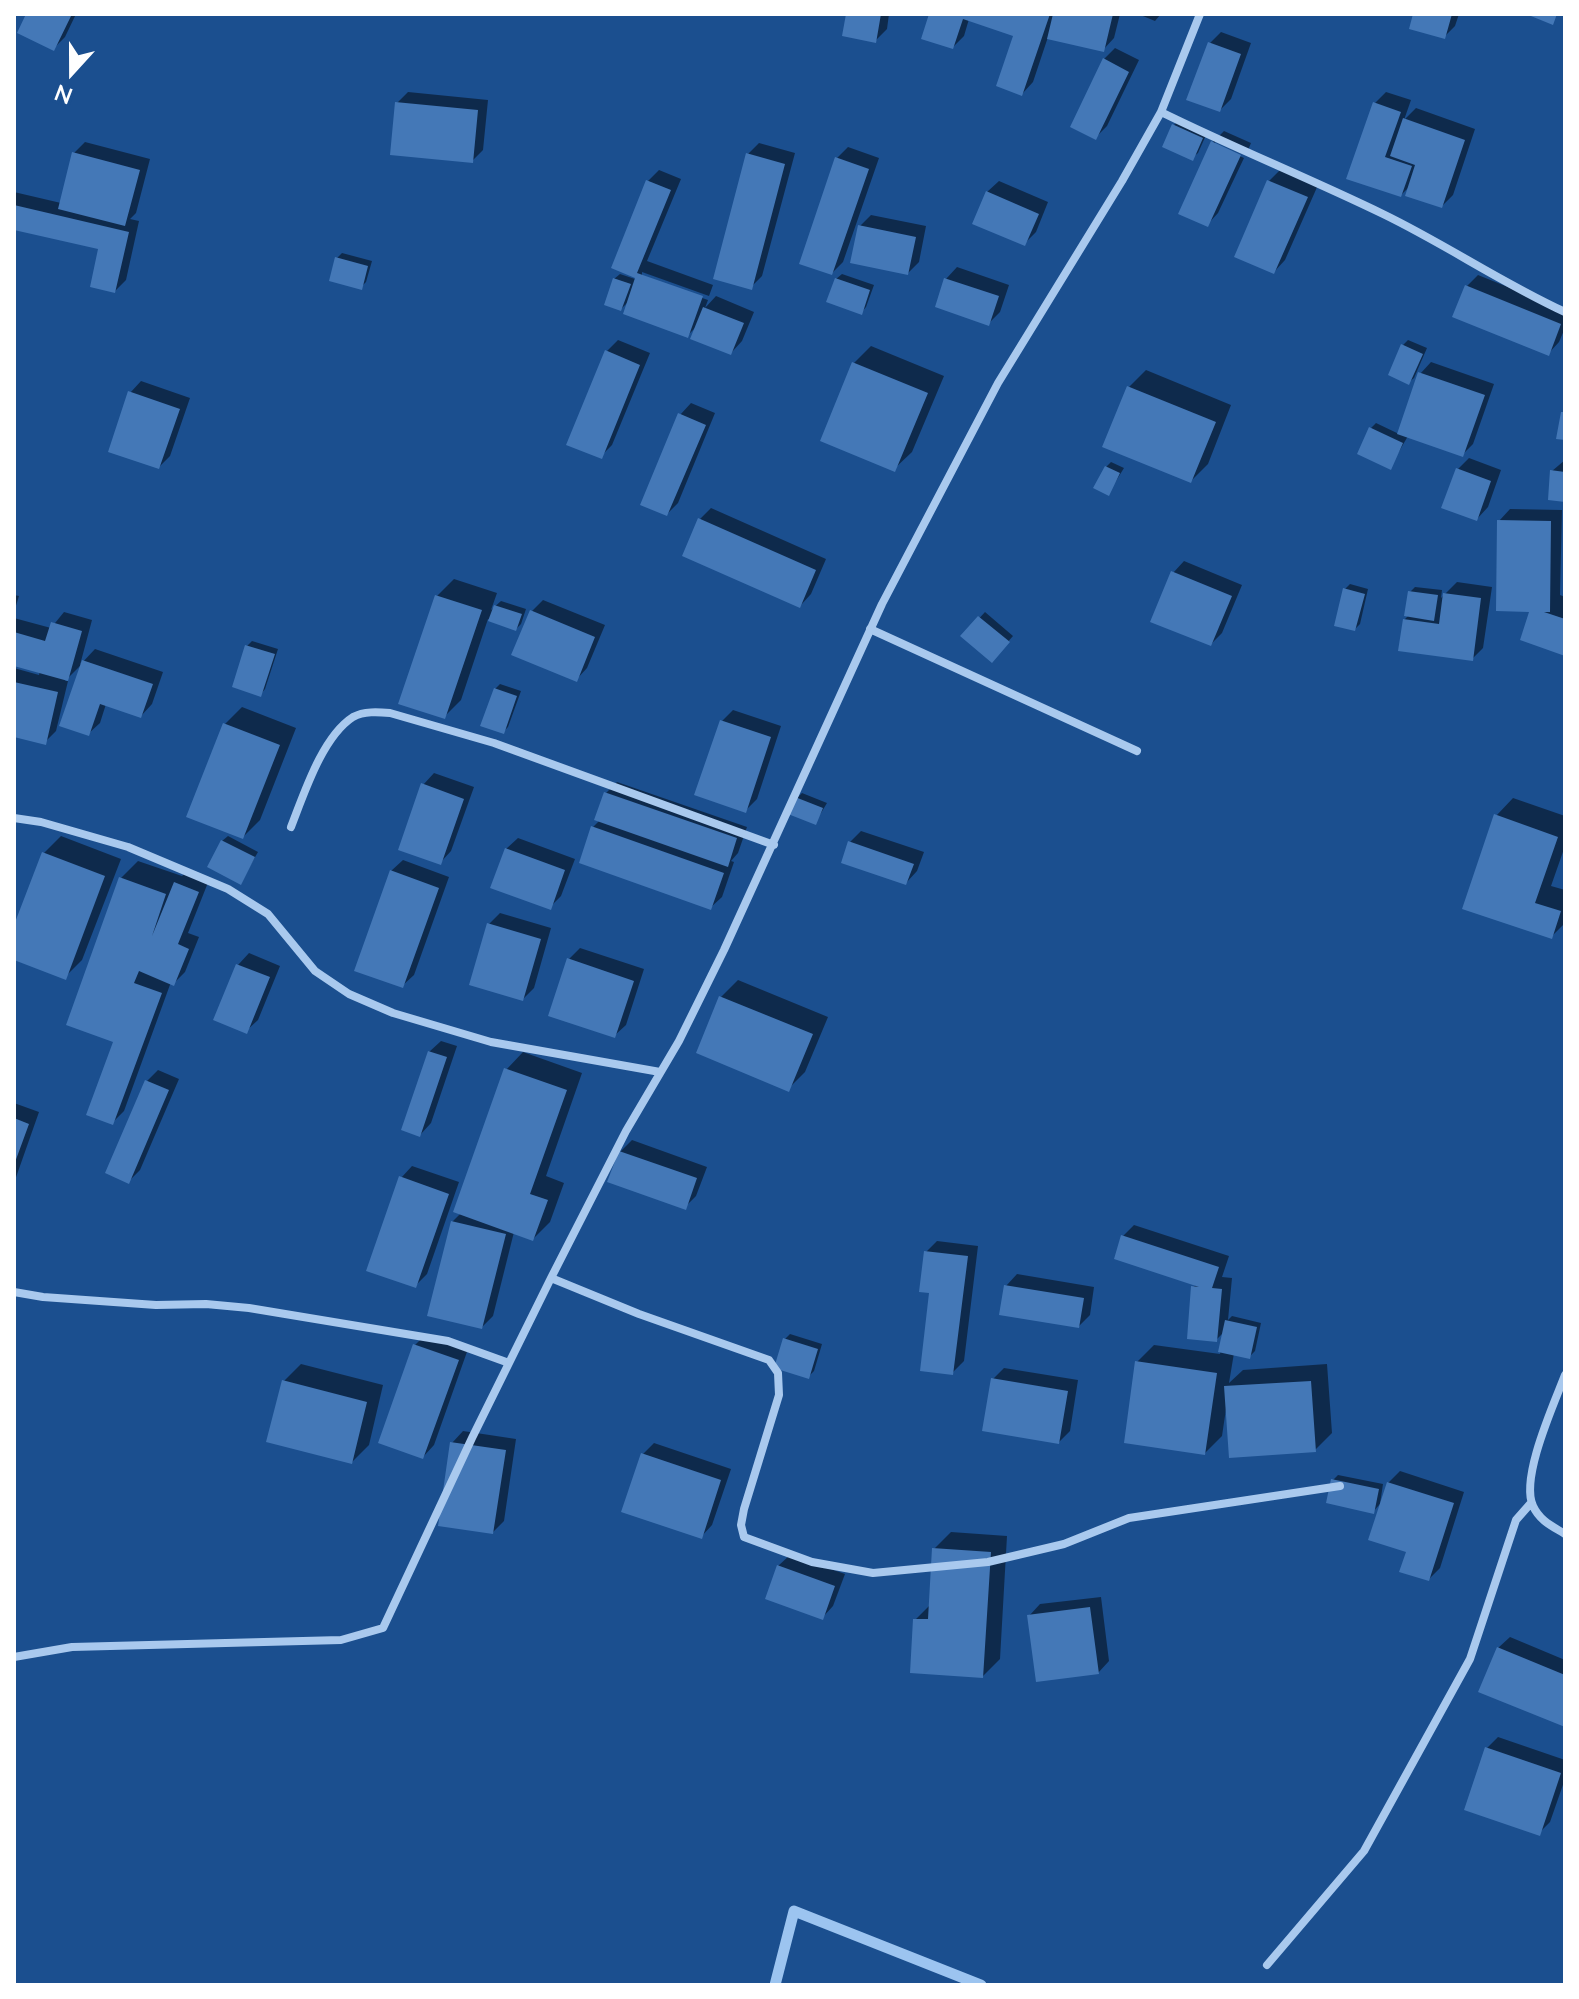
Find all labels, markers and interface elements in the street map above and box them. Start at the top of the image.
north arrow [32,32,112,112]
text: N [50,79,76,111]

